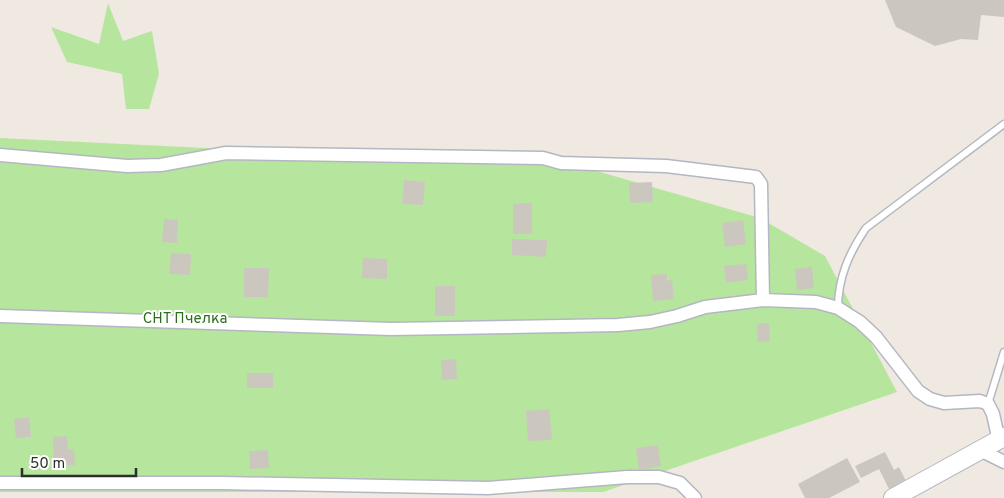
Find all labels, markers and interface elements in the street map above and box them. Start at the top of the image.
park label: СНТ Пчелка [143,310,227,329]
scale bar [22,446,136,478]
text: 50 m [30,455,65,474]

